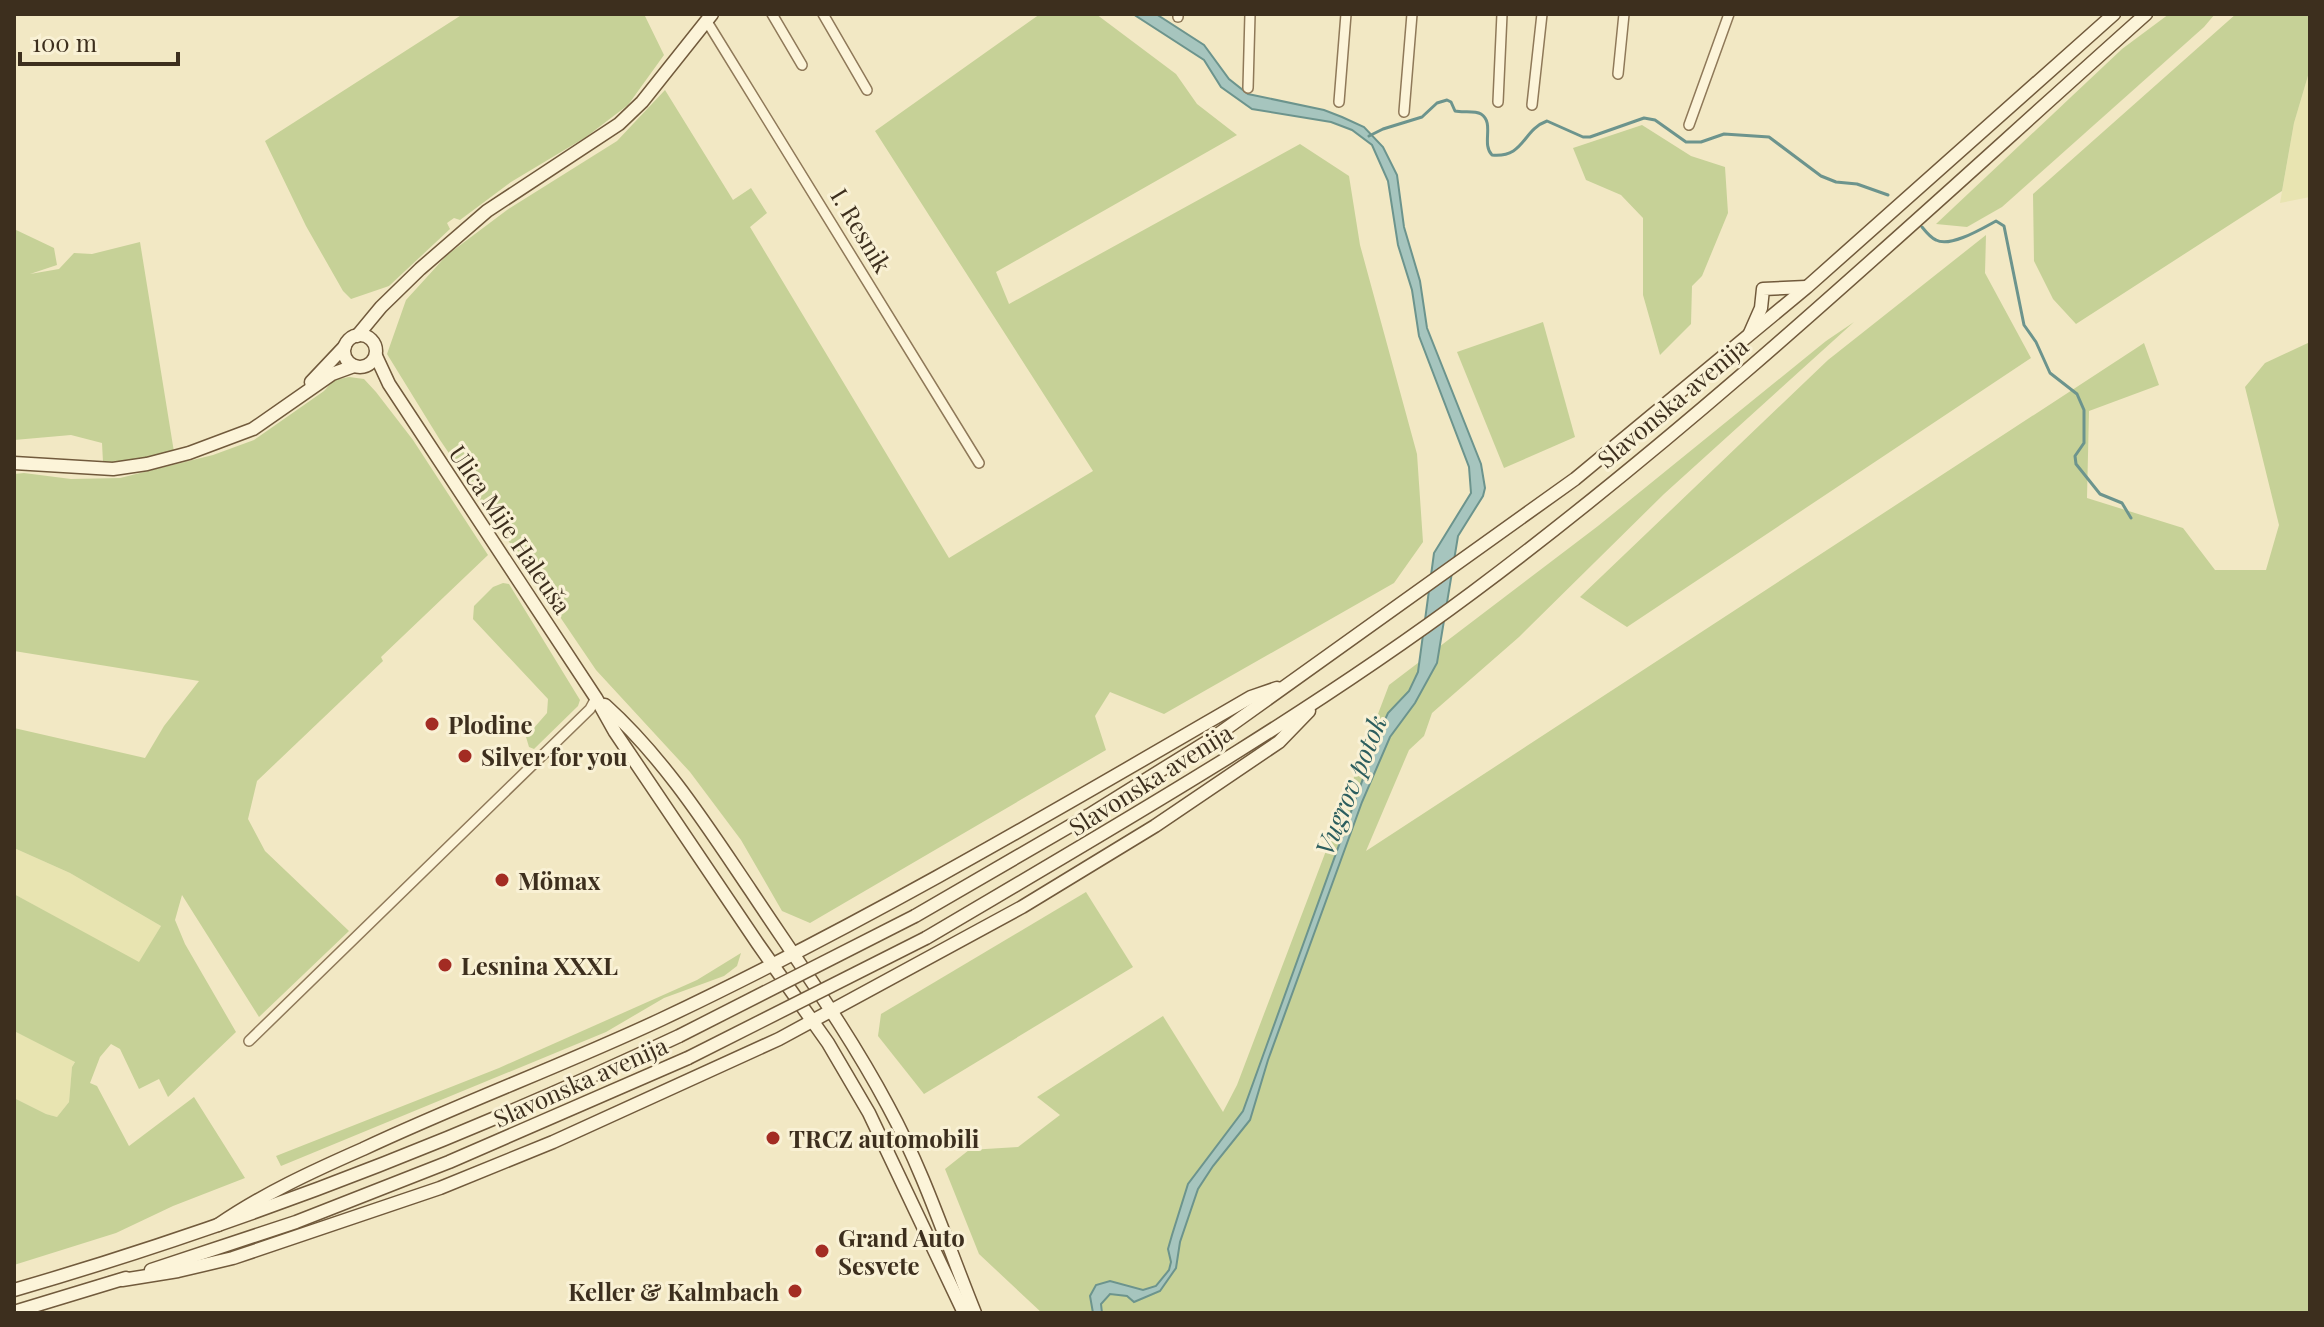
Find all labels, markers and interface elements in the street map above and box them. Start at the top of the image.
scale bar [20,16,178,66]
text: 100 m [32,26,97,58]
street label: I. Resnik [824,182,900,279]
street label: Slavonska avenija [1590,330,1754,474]
street label: Ulica Mije Haleuša [443,438,579,620]
place label: Plodine [448,708,533,740]
water label: Vugrov potok [1306,710,1394,860]
marker: Plodine [423,715,441,733]
street label: Slavonska avenija [1062,716,1238,842]
place label: Silver for you [481,740,628,772]
marker: Silver for you [456,747,474,765]
place label: Mömax [518,864,600,896]
marker: Mömax [493,871,511,889]
place label: Lesnina XXXL [461,949,618,981]
marker: Lesnina XXXL [436,956,454,974]
street label: Slavonska avenija [488,1028,672,1134]
place label: TRCZ automobili [789,1122,980,1154]
marker: TRCZ automobili [764,1129,782,1147]
place label: Grand Auto Sesvete [838,1221,965,1281]
marker: Grand Auto Sesvete [813,1242,831,1260]
place label: Keller & Kalmbach [568,1275,779,1307]
marker: Keller & Kalmbach [786,1282,804,1300]

